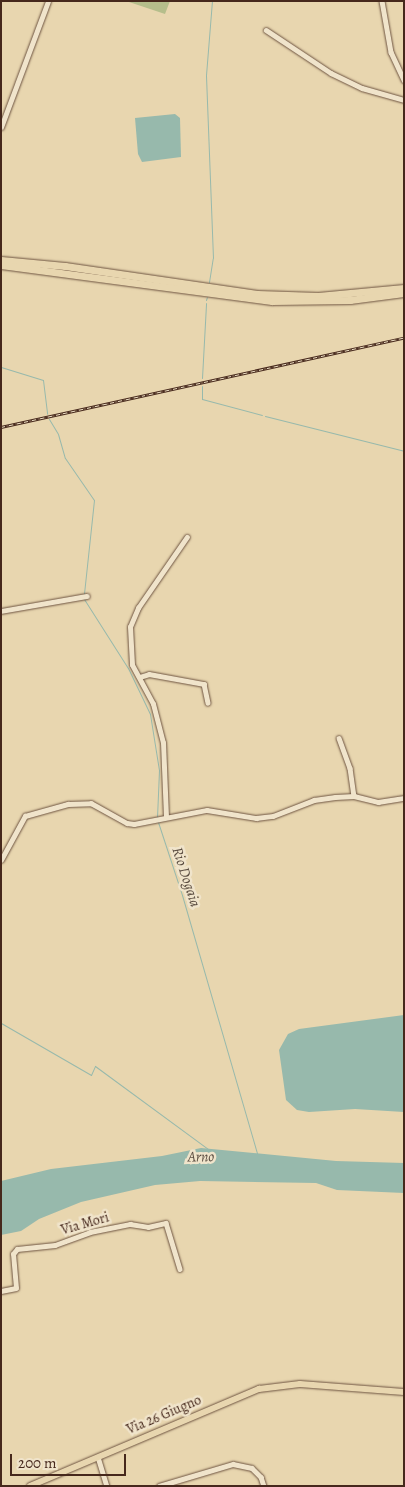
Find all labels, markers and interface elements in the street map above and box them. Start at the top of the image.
water label: Rio Dogaia [168,845,204,909]
water label: Arno [187,1148,215,1166]
street label: Via Mori [59,1209,111,1239]
street label: Via 26 Giugno [124,1392,204,1438]
scale bar [12,1444,129,1476]
text: 200 m [18,1453,57,1473]

